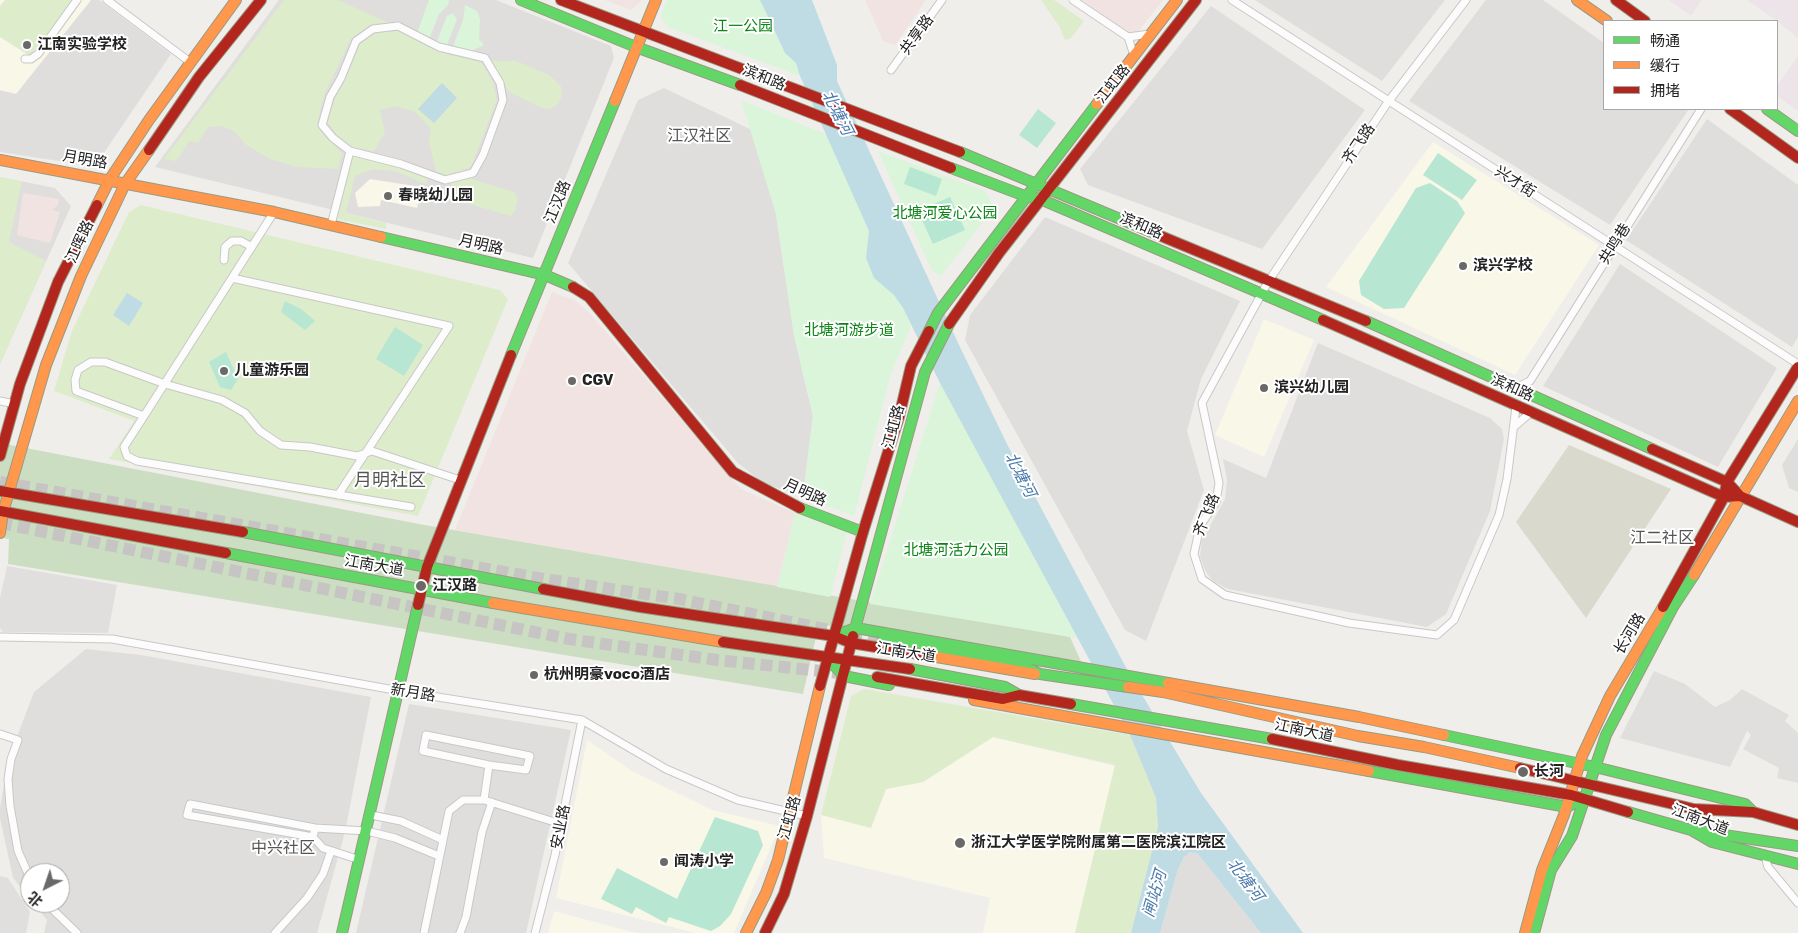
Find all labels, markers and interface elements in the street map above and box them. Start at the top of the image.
street label: 共享路 [896,12,938,58]
park label: 江一公园 [713,18,773,36]
legend [1603,20,1778,110]
text: 畅通 [1650,32,1680,50]
place label: 江南实验学校 [37,36,127,54]
marker: 江南实验学校 [21,39,33,51]
text: 缓行 [1650,57,1680,75]
street label: 滨和路 [740,61,788,95]
street label: 江虹路 [1092,61,1134,107]
text: 拥堵 [1650,82,1680,100]
water label: 北塘河 [818,87,856,139]
street label: 齐飞路 [1339,120,1379,168]
district label: 江汉社区 [667,126,731,146]
street label: 月明路 [61,147,109,173]
street label: 兴才街 [1491,162,1539,202]
street label: 江汉路 [541,178,575,226]
place label: 春晓幼儿园 [398,187,473,205]
marker: 春晓幼儿园 [382,190,394,202]
park label: 北塘河爱心公园 [893,205,997,223]
street label: 滨和路 [1117,209,1165,243]
street label: 江晖路 [62,218,98,266]
street label: 共鸣巷 [1595,220,1635,268]
street label: 月明路 [457,231,505,259]
place label: 滨兴学校 [1473,257,1533,275]
marker: 滨兴学校 [1457,260,1469,272]
park label: 北塘河游步道 [804,322,894,340]
place label: 儿童游乐园 [234,362,309,380]
marker: 儿童游乐园 [218,365,230,377]
street label: 滨和路 [1488,371,1536,405]
place label: CGV [582,372,613,390]
marker: CGV [566,375,578,387]
place label: 滨兴幼儿园 [1274,379,1349,397]
marker: 滨兴幼儿园 [1258,382,1270,394]
street label: 江虹路 [879,403,909,451]
water label: 北塘河 [1001,449,1039,501]
district label: 月明社区 [354,470,426,492]
street label: 月明路 [781,476,829,510]
street label: 齐飞路 [1190,491,1224,539]
district label: 江二社区 [1630,528,1694,548]
park label: 北塘河活力公园 [904,542,1008,560]
street label: 江南大道 [343,552,405,580]
place label: 江汉路 [432,577,477,595]
marker: 江汉路 [414,579,428,593]
street label: 长河路 [1611,610,1649,658]
street label: 江南大道 [875,639,937,667]
place label: 杭州明豪voco酒店 [544,666,670,684]
marker: 杭州明豪voco酒店 [528,669,540,681]
street label: 新月路 [389,681,437,705]
street label: 江南大道 [1273,716,1335,746]
place label: 长河 [1534,763,1564,781]
marker: 长河 [1516,765,1530,779]
street label: 江虹路 [775,794,805,842]
street label: 江南大道 [1669,801,1731,839]
street label: 安业路 [548,803,574,851]
place label: 浙江大学医学院附属第二医院滨江院区 [971,834,1226,852]
marker: 浙江大学医学院附属第二医院滨江院区 [953,836,967,850]
district label: 中兴社区 [251,838,315,858]
place label: 闻涛小学 [674,853,734,871]
water label: 北塘河 [1223,855,1267,905]
marker: 闻涛小学 [658,856,670,868]
north arrow [20,863,70,913]
water label: 闸站河 [1139,868,1171,920]
text: 北 [25,888,46,910]

